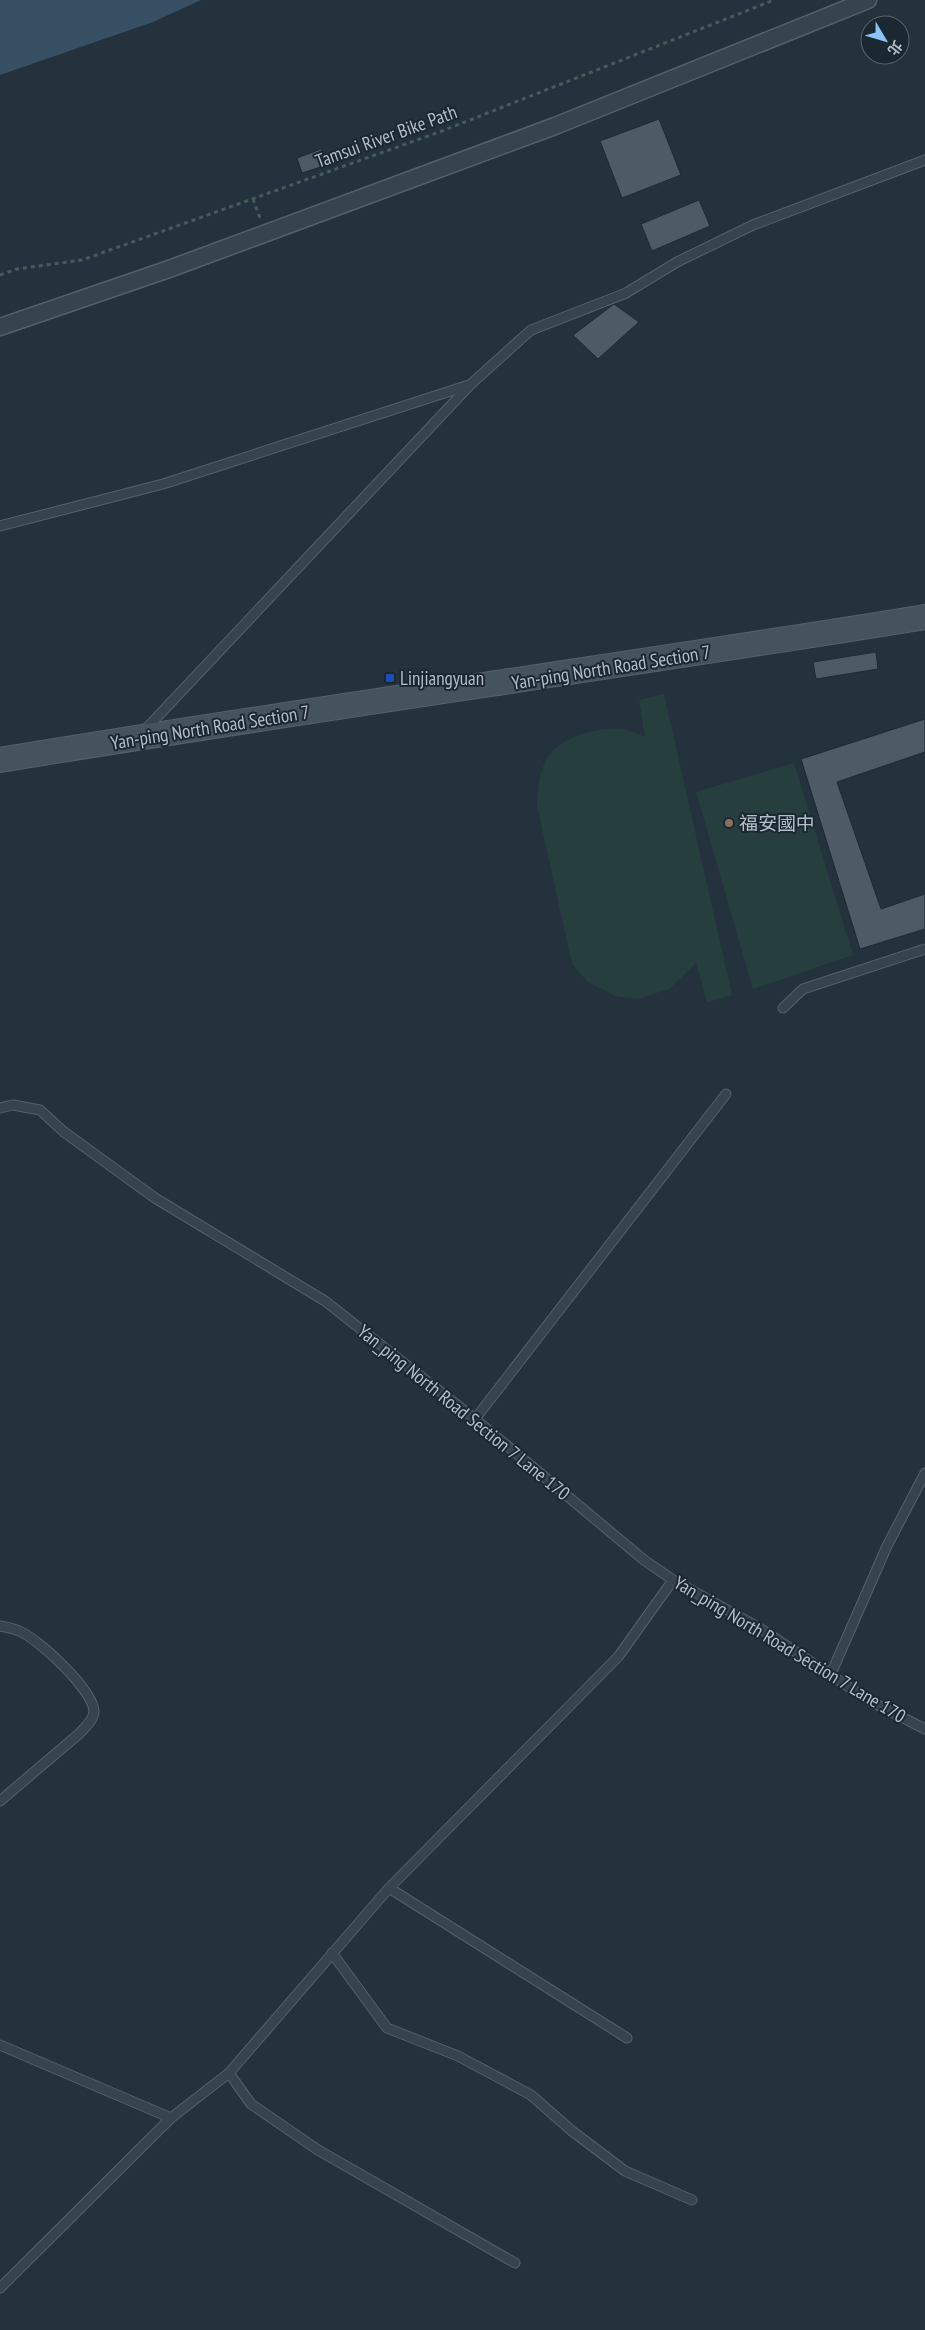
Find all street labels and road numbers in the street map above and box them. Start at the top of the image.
street label: Tamsui River Bike Path [312,99,460,173]
street label: Yan-ping North Road Section 7 [510,639,712,695]
street label: Yan-ping North Road Section 7 [109,699,311,755]
street label: Yan_ping North Road Section 7 Lane 170 [353,1319,575,1505]
street label: Yan_ping North Road Section 7 Lane 170 [670,1570,910,1728]

